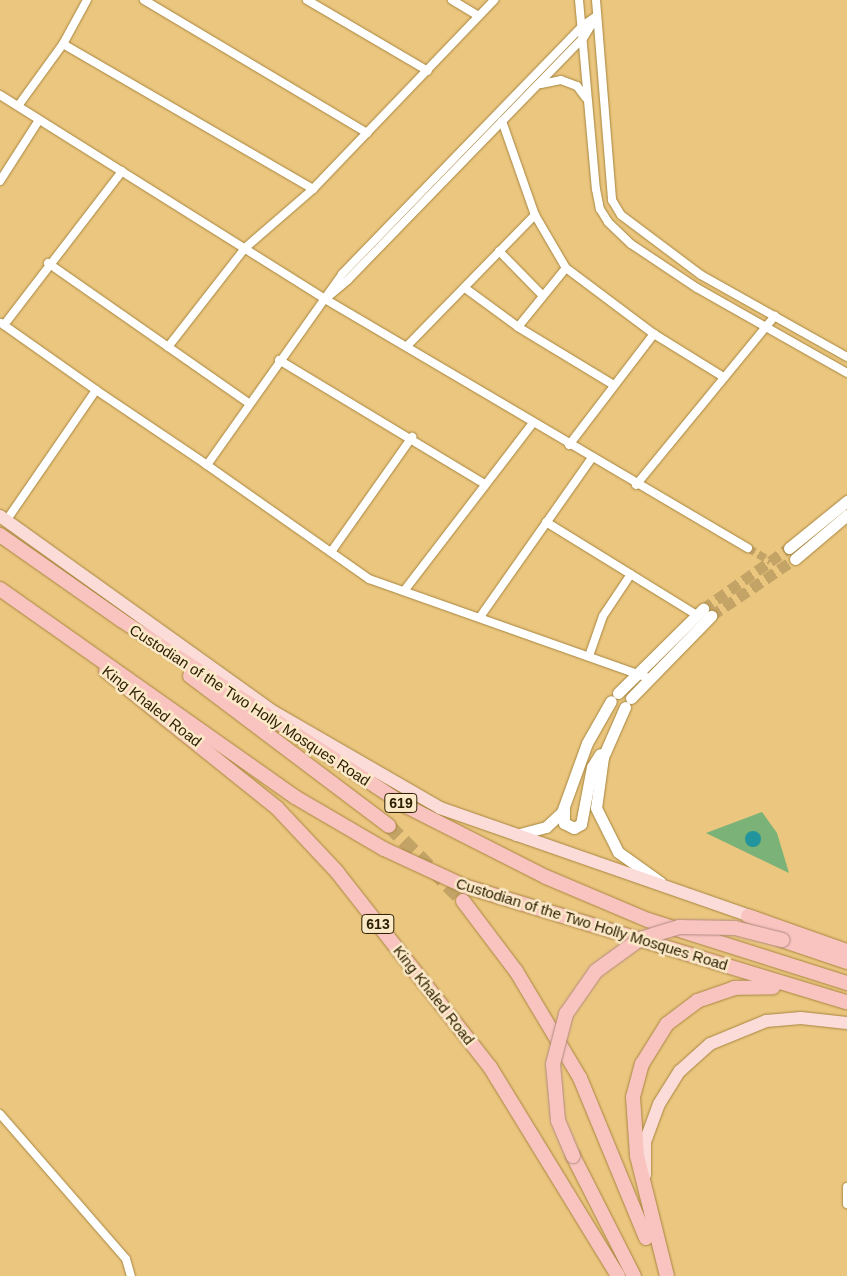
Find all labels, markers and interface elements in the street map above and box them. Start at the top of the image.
street label: Custodian of the Two Holly Mosques Road [126,620,374,790]
street label: King Khaled Road [99,662,205,750]
road number: 619 [384,791,418,814]
street label: Custodian of the Two Holly Mosques Road [454,874,730,974]
road number: 613 [360,912,396,936]
street label: King Khaled Road [390,942,478,1048]

